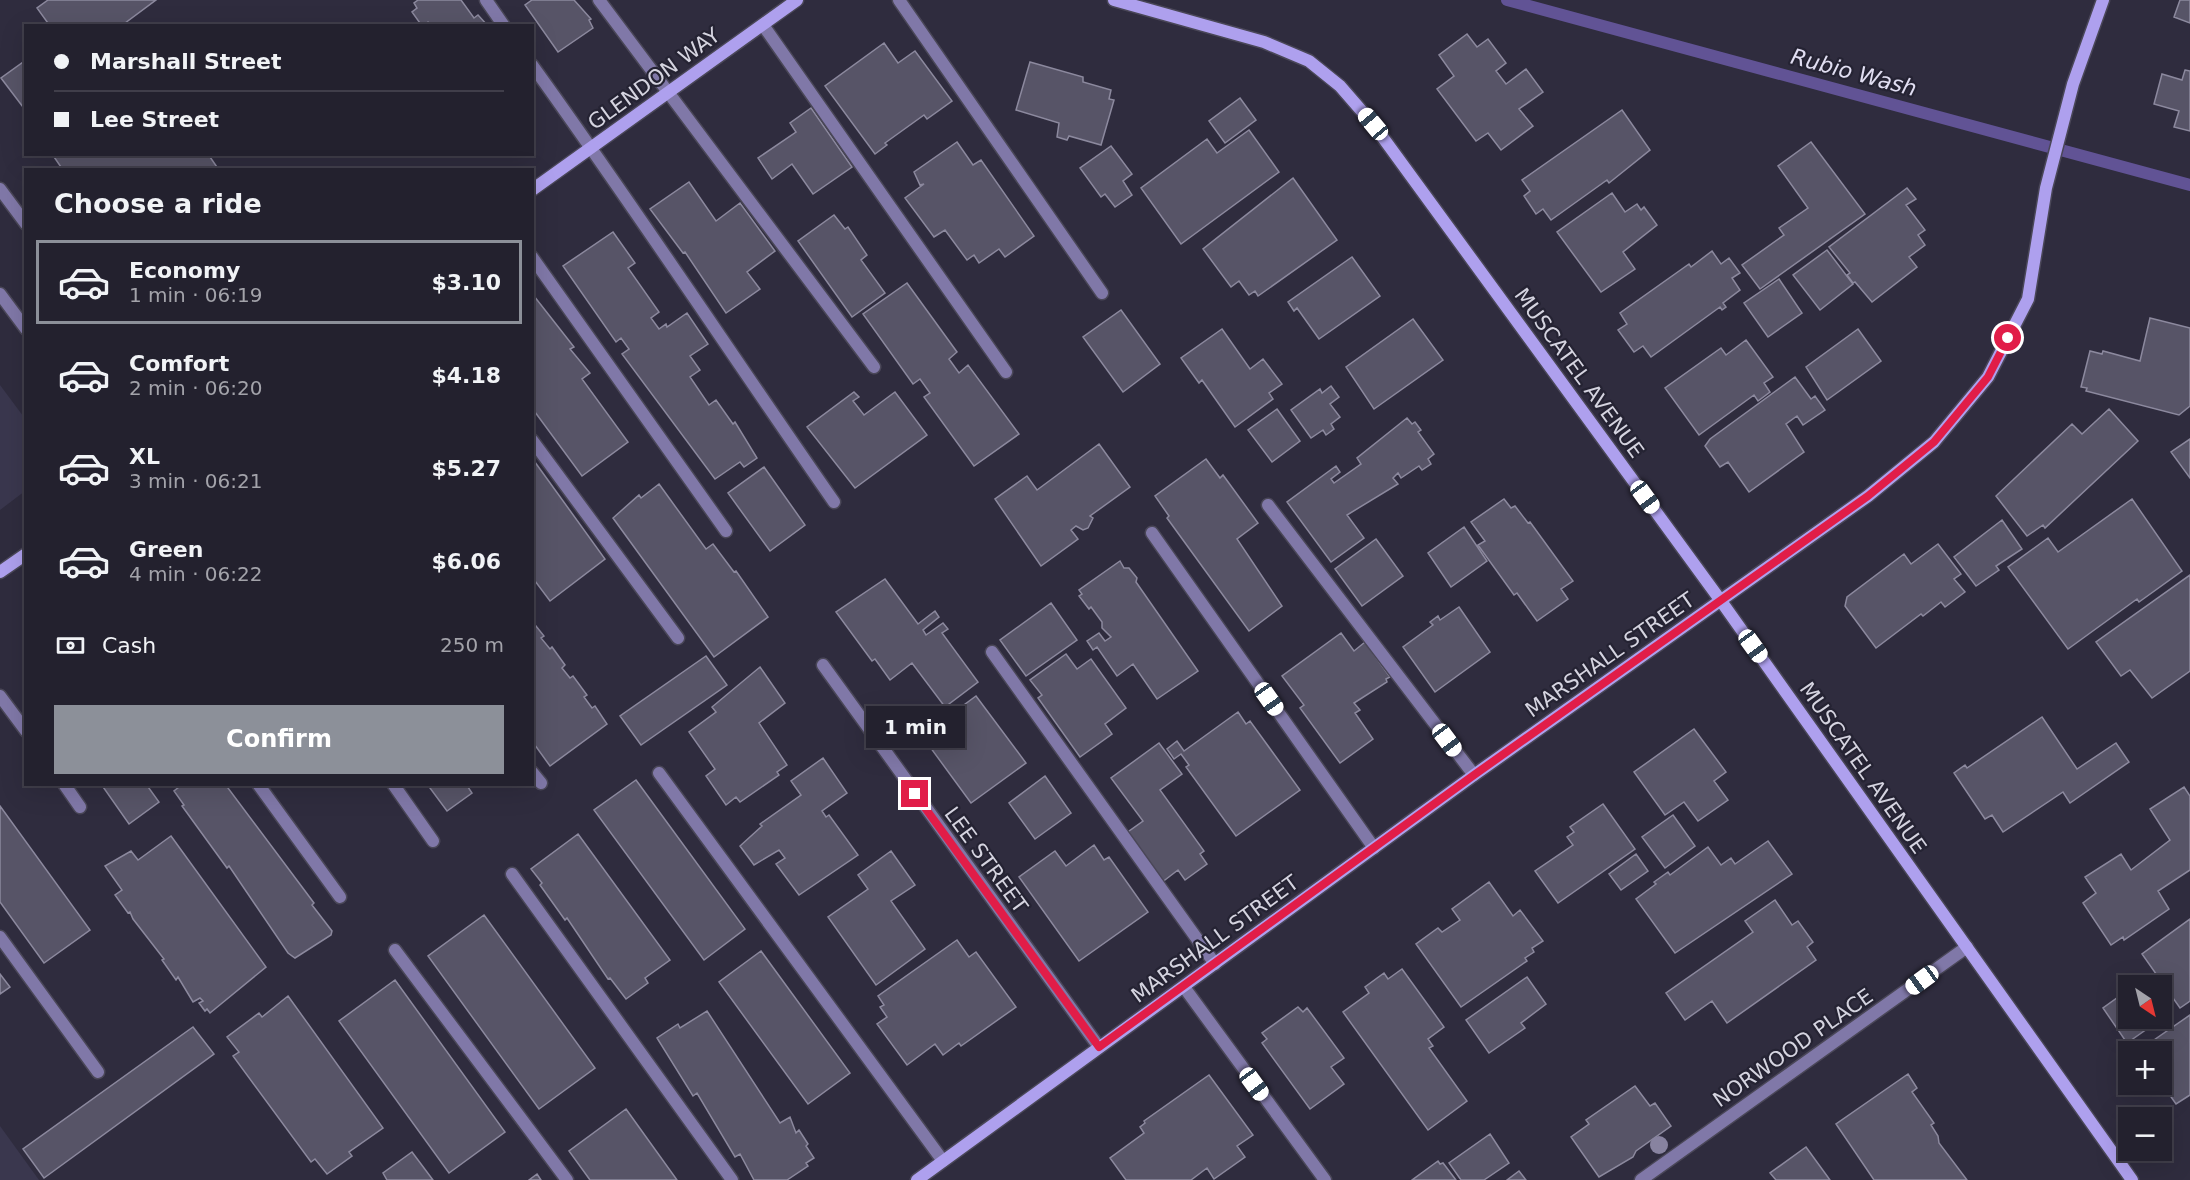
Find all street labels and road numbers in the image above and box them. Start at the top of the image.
street label: GLENDON WAY [583,23,725,135]
street label: MUSCATEL AVENUE [1509,284,1649,462]
street label: MARSHALL STREET [1521,588,1699,722]
street label: MUSCATEL AVENUE [1795,678,1931,858]
street label: LEE STREET [940,802,1033,918]
street label: MARSHALL STREET [1127,870,1303,1008]
street label: NORWOOD PLACE [1709,984,1877,1112]

